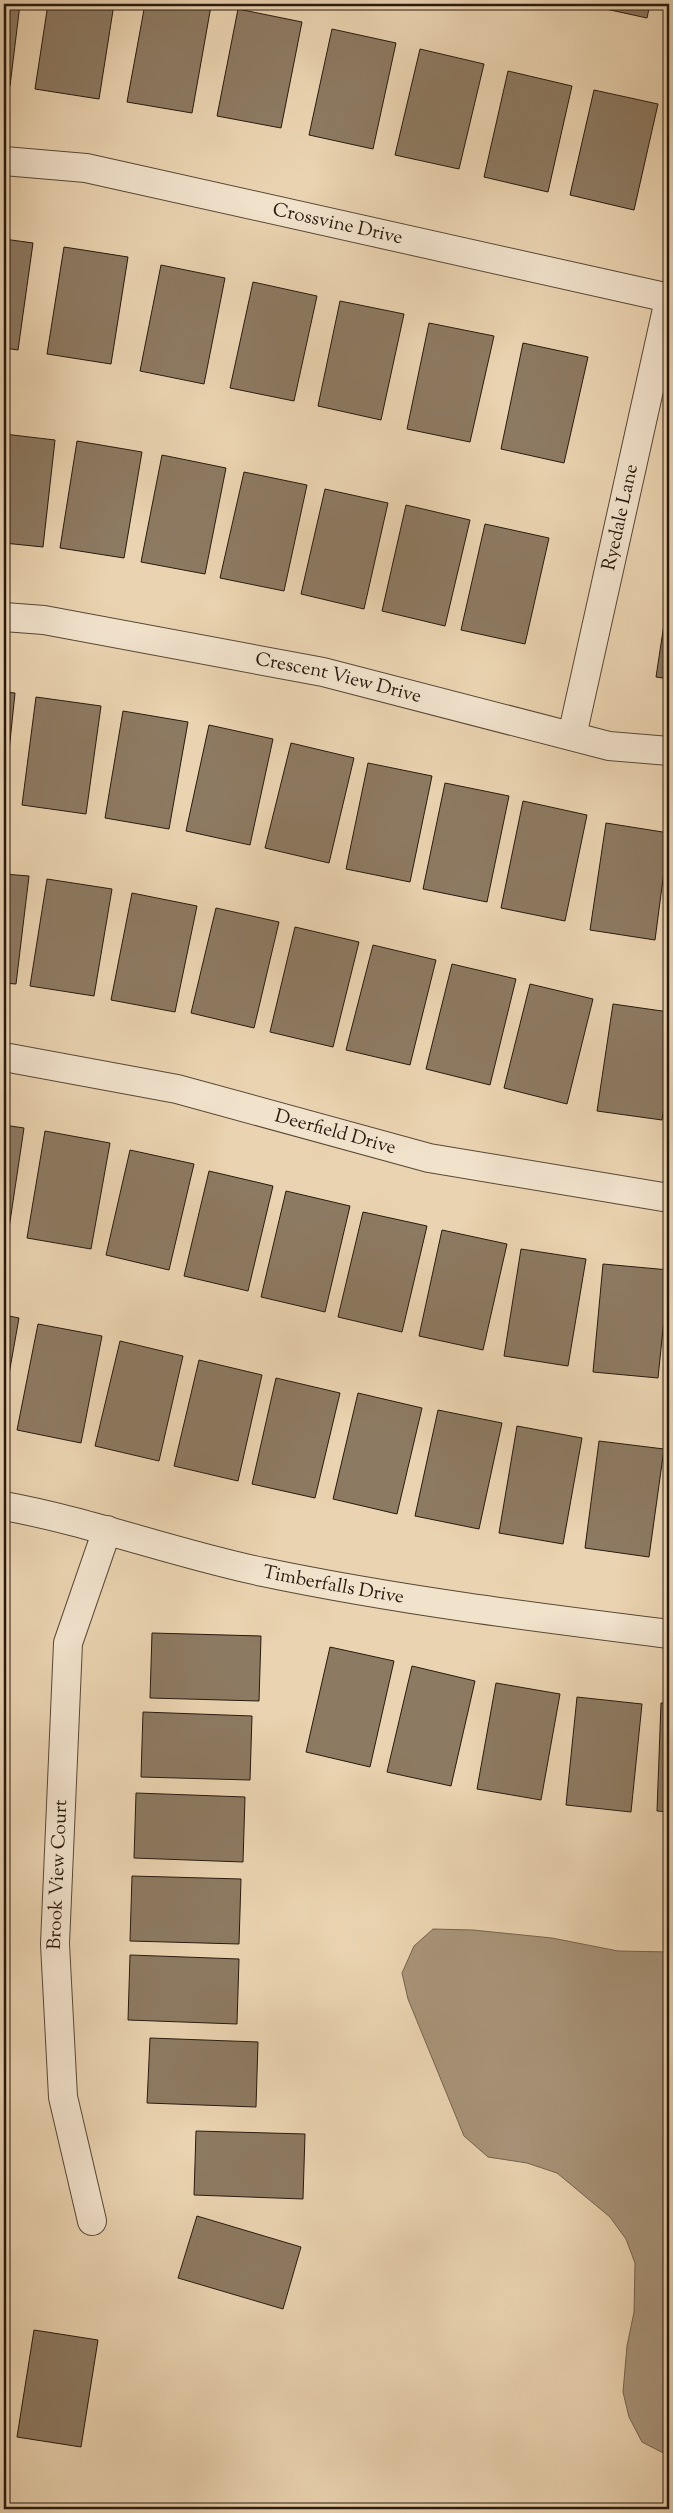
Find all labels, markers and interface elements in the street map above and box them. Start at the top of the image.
street label: Crossvine Drive [270,196,405,252]
street label: Ryedale Lane [596,461,646,573]
street label: Crescent View Drive [253,646,424,710]
street label: Deerfield Drive [272,1103,399,1162]
street label: Timberfalls Drive [260,1559,406,1611]
street label: Brook View Court [41,1798,75,1950]

